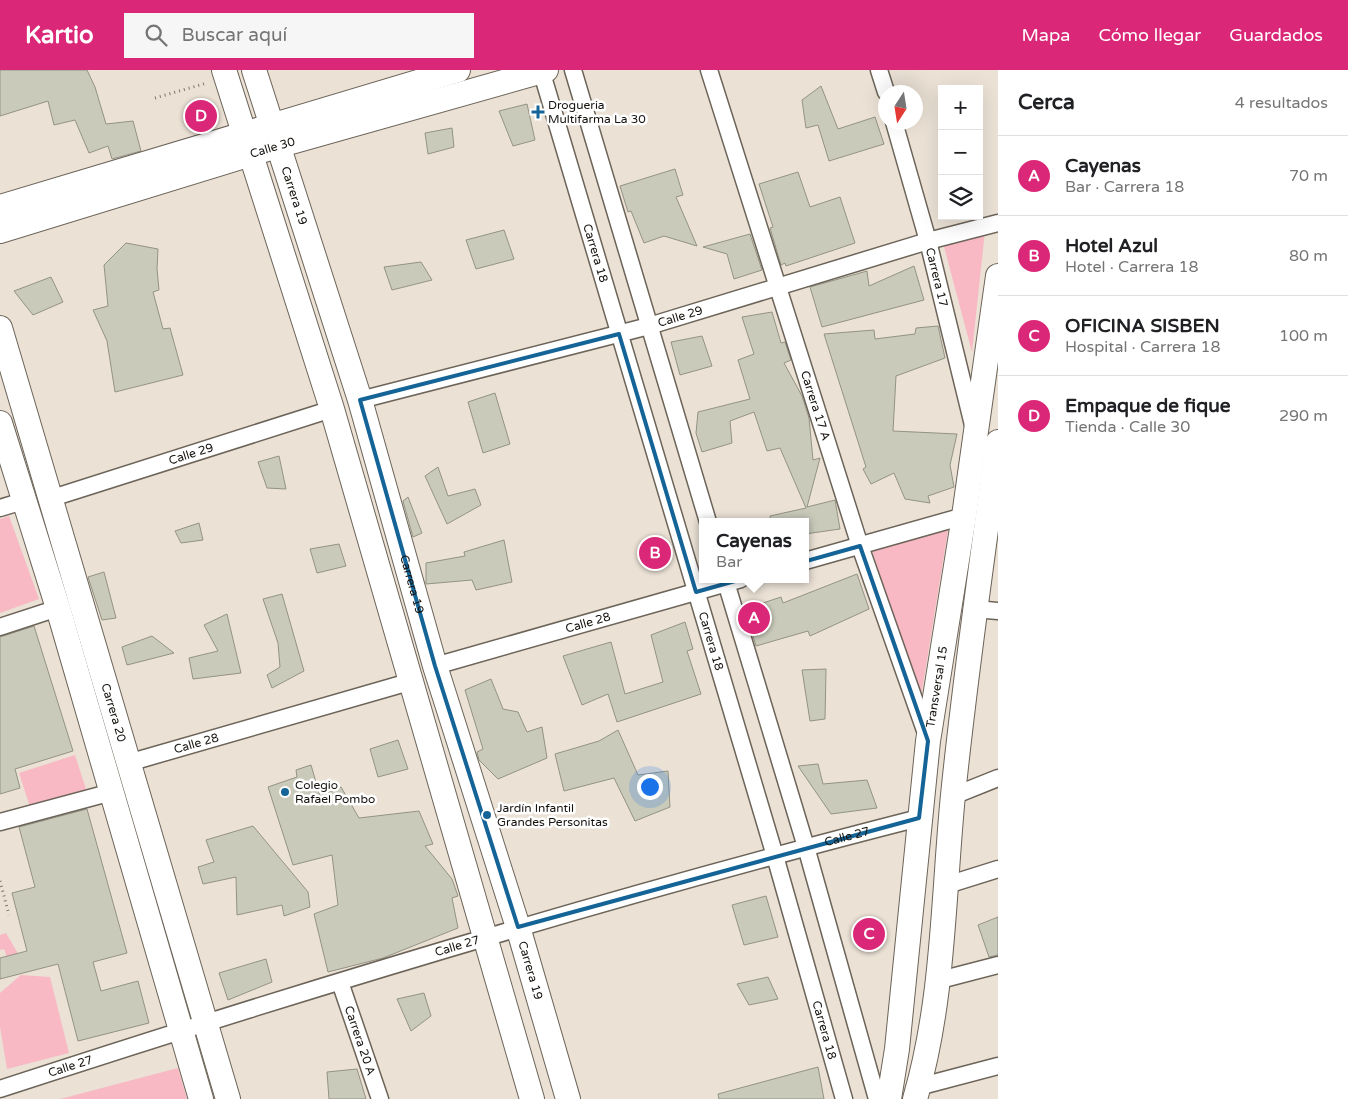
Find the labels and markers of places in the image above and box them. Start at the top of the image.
pin: D [185,97,217,135]
place label: Drogueria Multifarma La 30 [548,98,646,126]
marker: Drogueria Multifarma La 30 [532,106,544,118]
pin: B [639,534,671,572]
pin: A [738,599,770,637]
place label: Colegio Rafael Pombo [295,778,375,806]
marker: Colegio Rafael Pombo [279,786,291,798]
place label: Jardín Infantil Grandes Personitas [497,801,608,829]
marker: Jardín Infantil Grandes Personitas [481,809,493,821]
pin: C [853,915,885,953]

